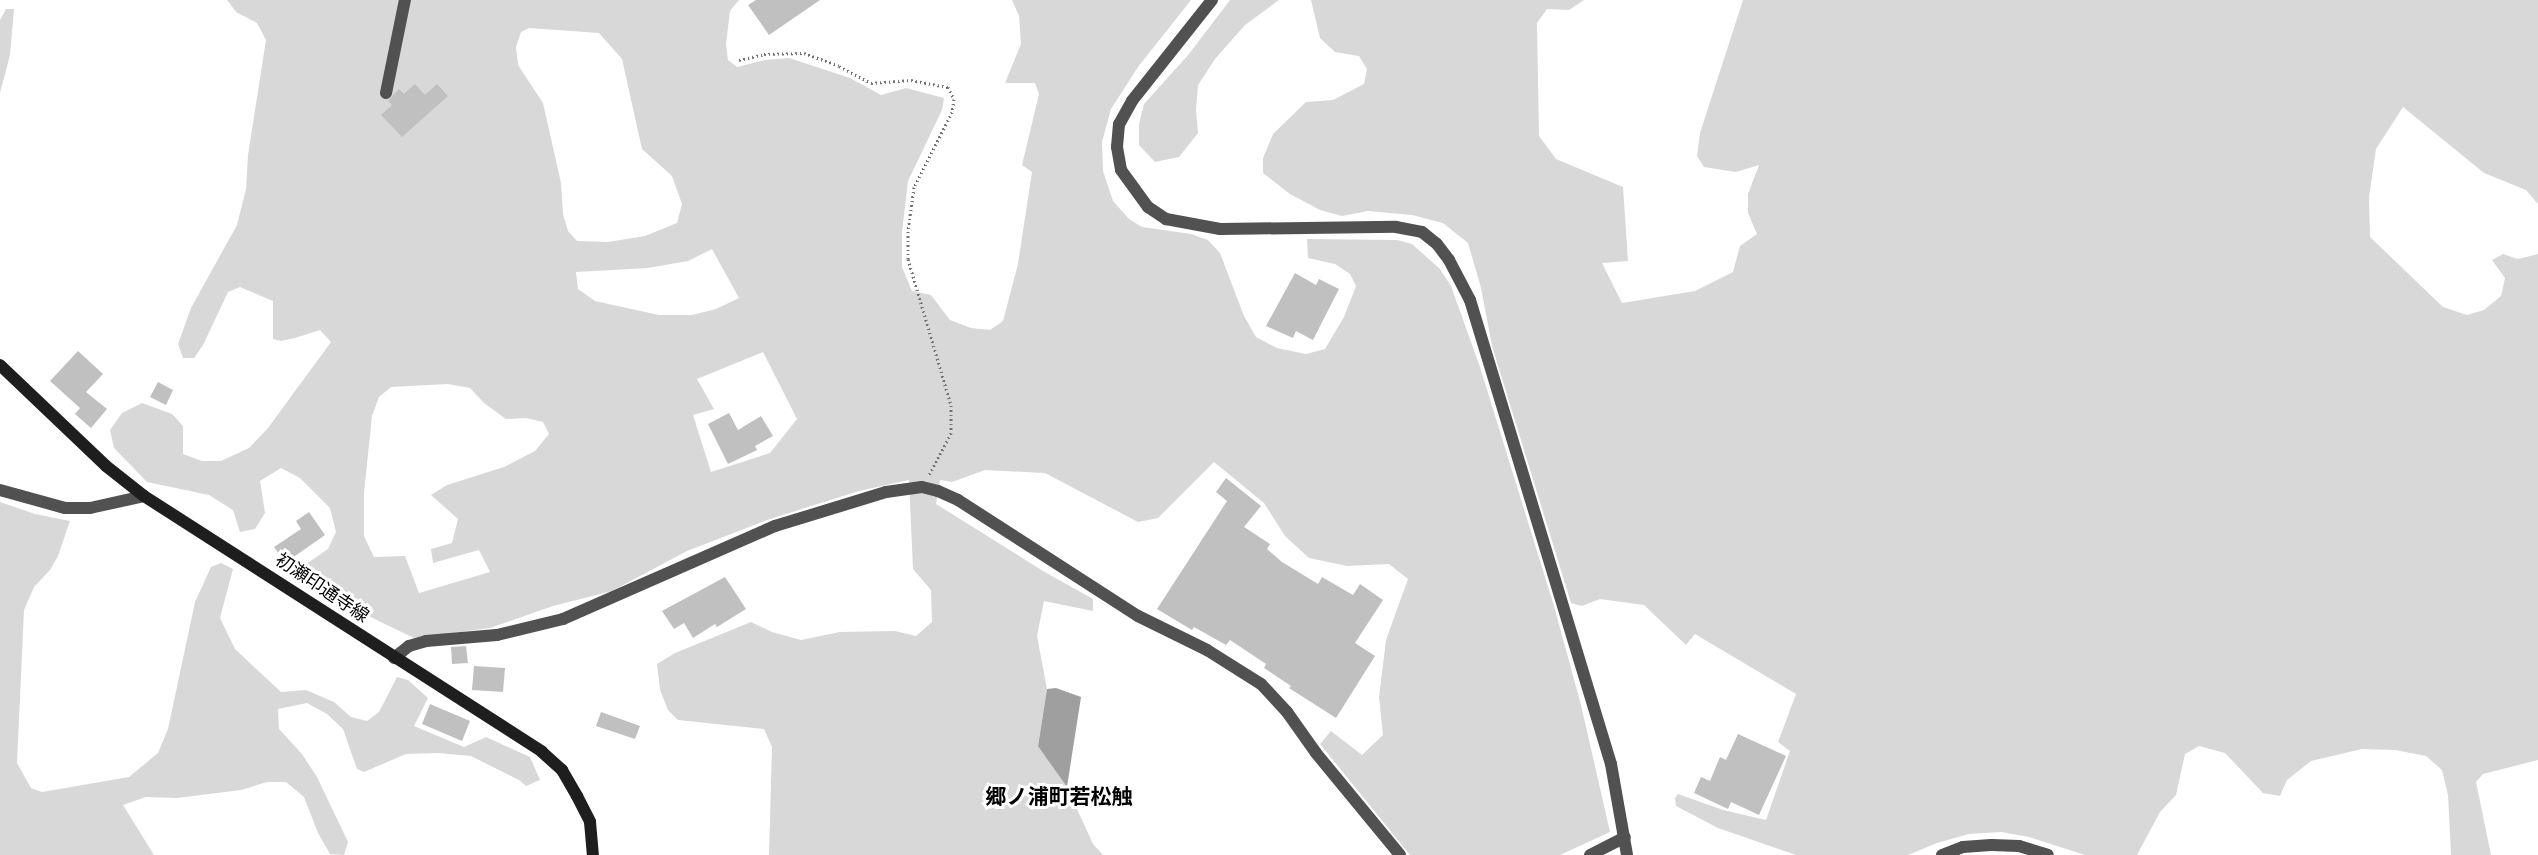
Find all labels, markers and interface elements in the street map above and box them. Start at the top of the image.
street label: 初瀬印通寺線 [271,549,373,627]
district label: 郷ノ浦町若松触 [986,784,1132,810]

